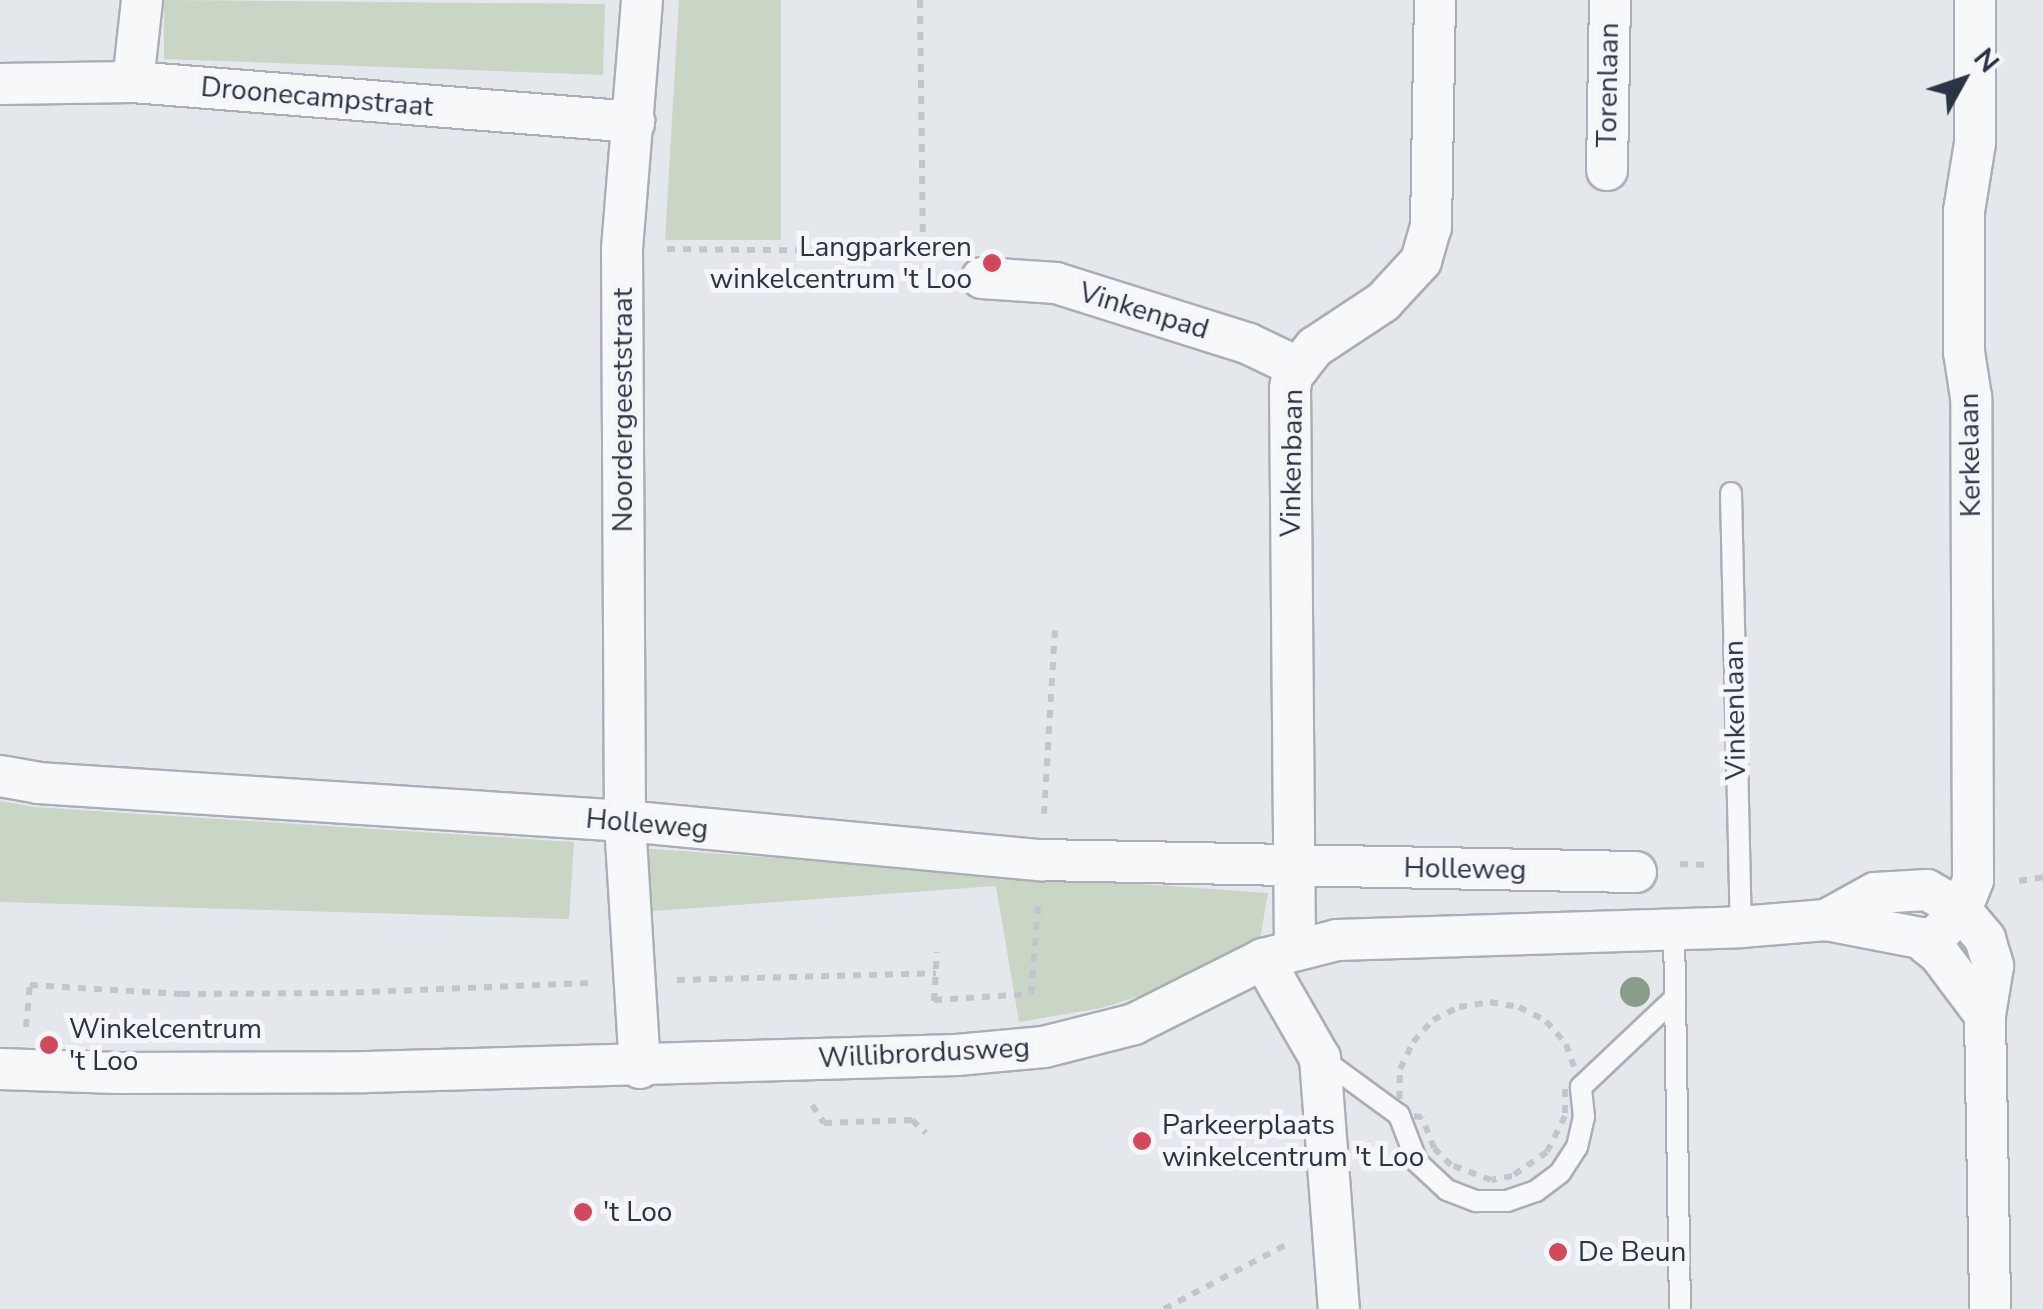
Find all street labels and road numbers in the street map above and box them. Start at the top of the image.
street label: Torenlaan [1590,22,1626,148]
street label: Droonecampstraat [199,70,435,124]
street label: Vinkenpad [1075,275,1213,347]
street label: Noordergeeststraat [606,288,640,532]
street label: Vinkenbaan [1274,389,1310,537]
street label: Kerkelaan [1952,392,1988,518]
street label: Vinkenlaan [1717,640,1753,780]
street label: Holleweg [584,802,710,846]
street label: Holleweg [1403,851,1527,887]
street label: Willibrordusweg [817,1031,1031,1075]

